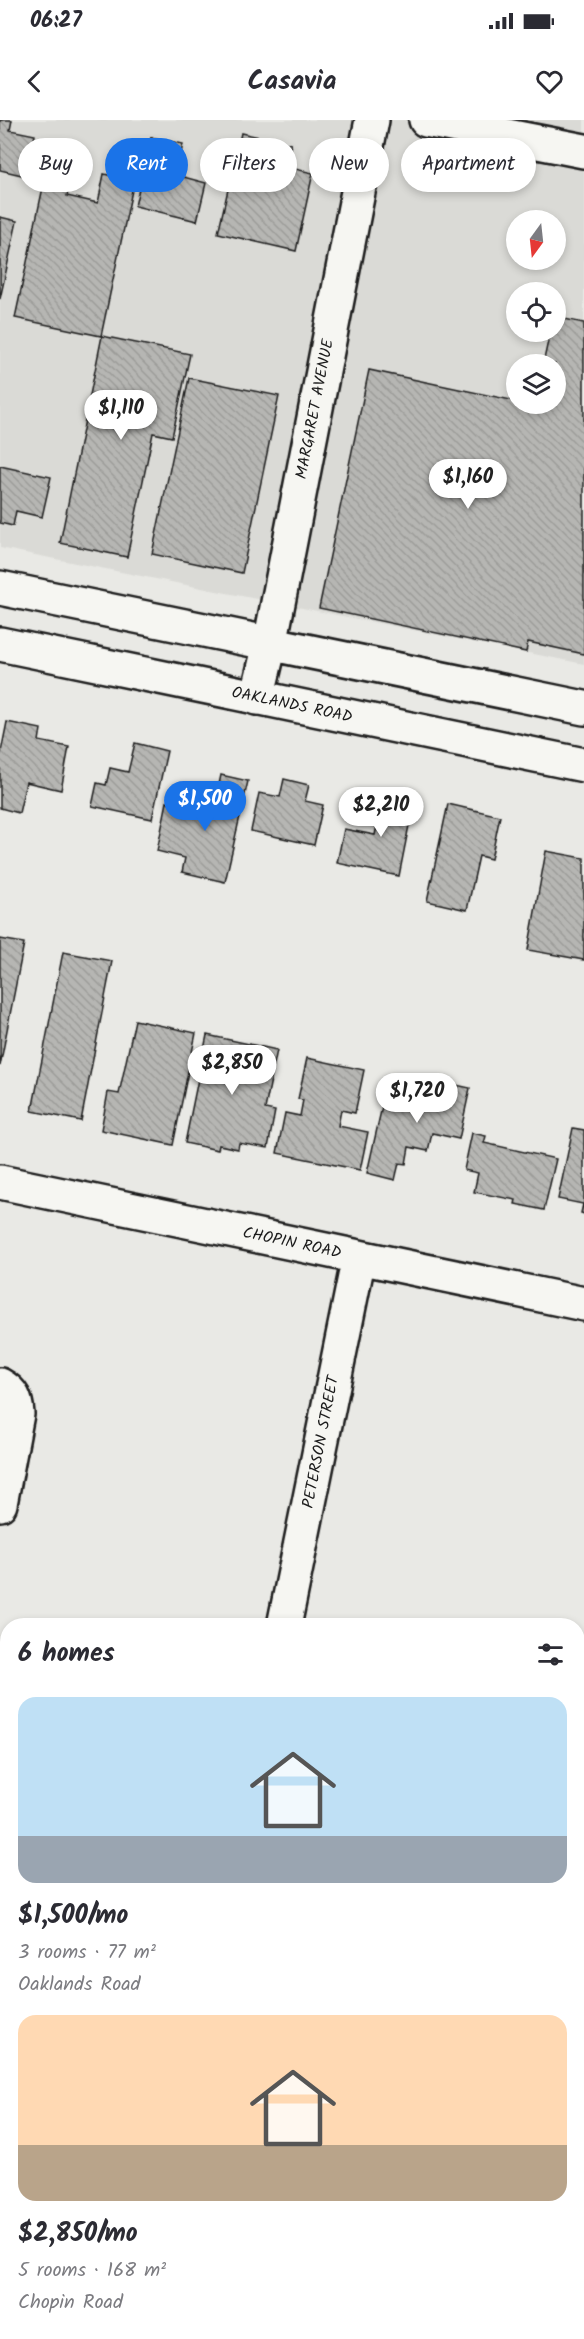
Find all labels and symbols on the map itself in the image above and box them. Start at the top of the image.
north arrow [506,210,566,270]
street label: MARGARET AVENUE [289,336,341,481]
pin: $1,110 [72,390,170,441]
pin: $1,160 [419,459,517,510]
street label: OAKLANDS ROAD [229,680,355,730]
pin: $1,500 [156,781,254,832]
pin: $2,210 [332,787,430,838]
pin: $2,850 [183,1045,281,1096]
pin: $1,720 [368,1073,466,1124]
street label: CHOPIN ROAD [240,1220,344,1266]
street label: PETERSON STREET [296,1372,346,1510]

